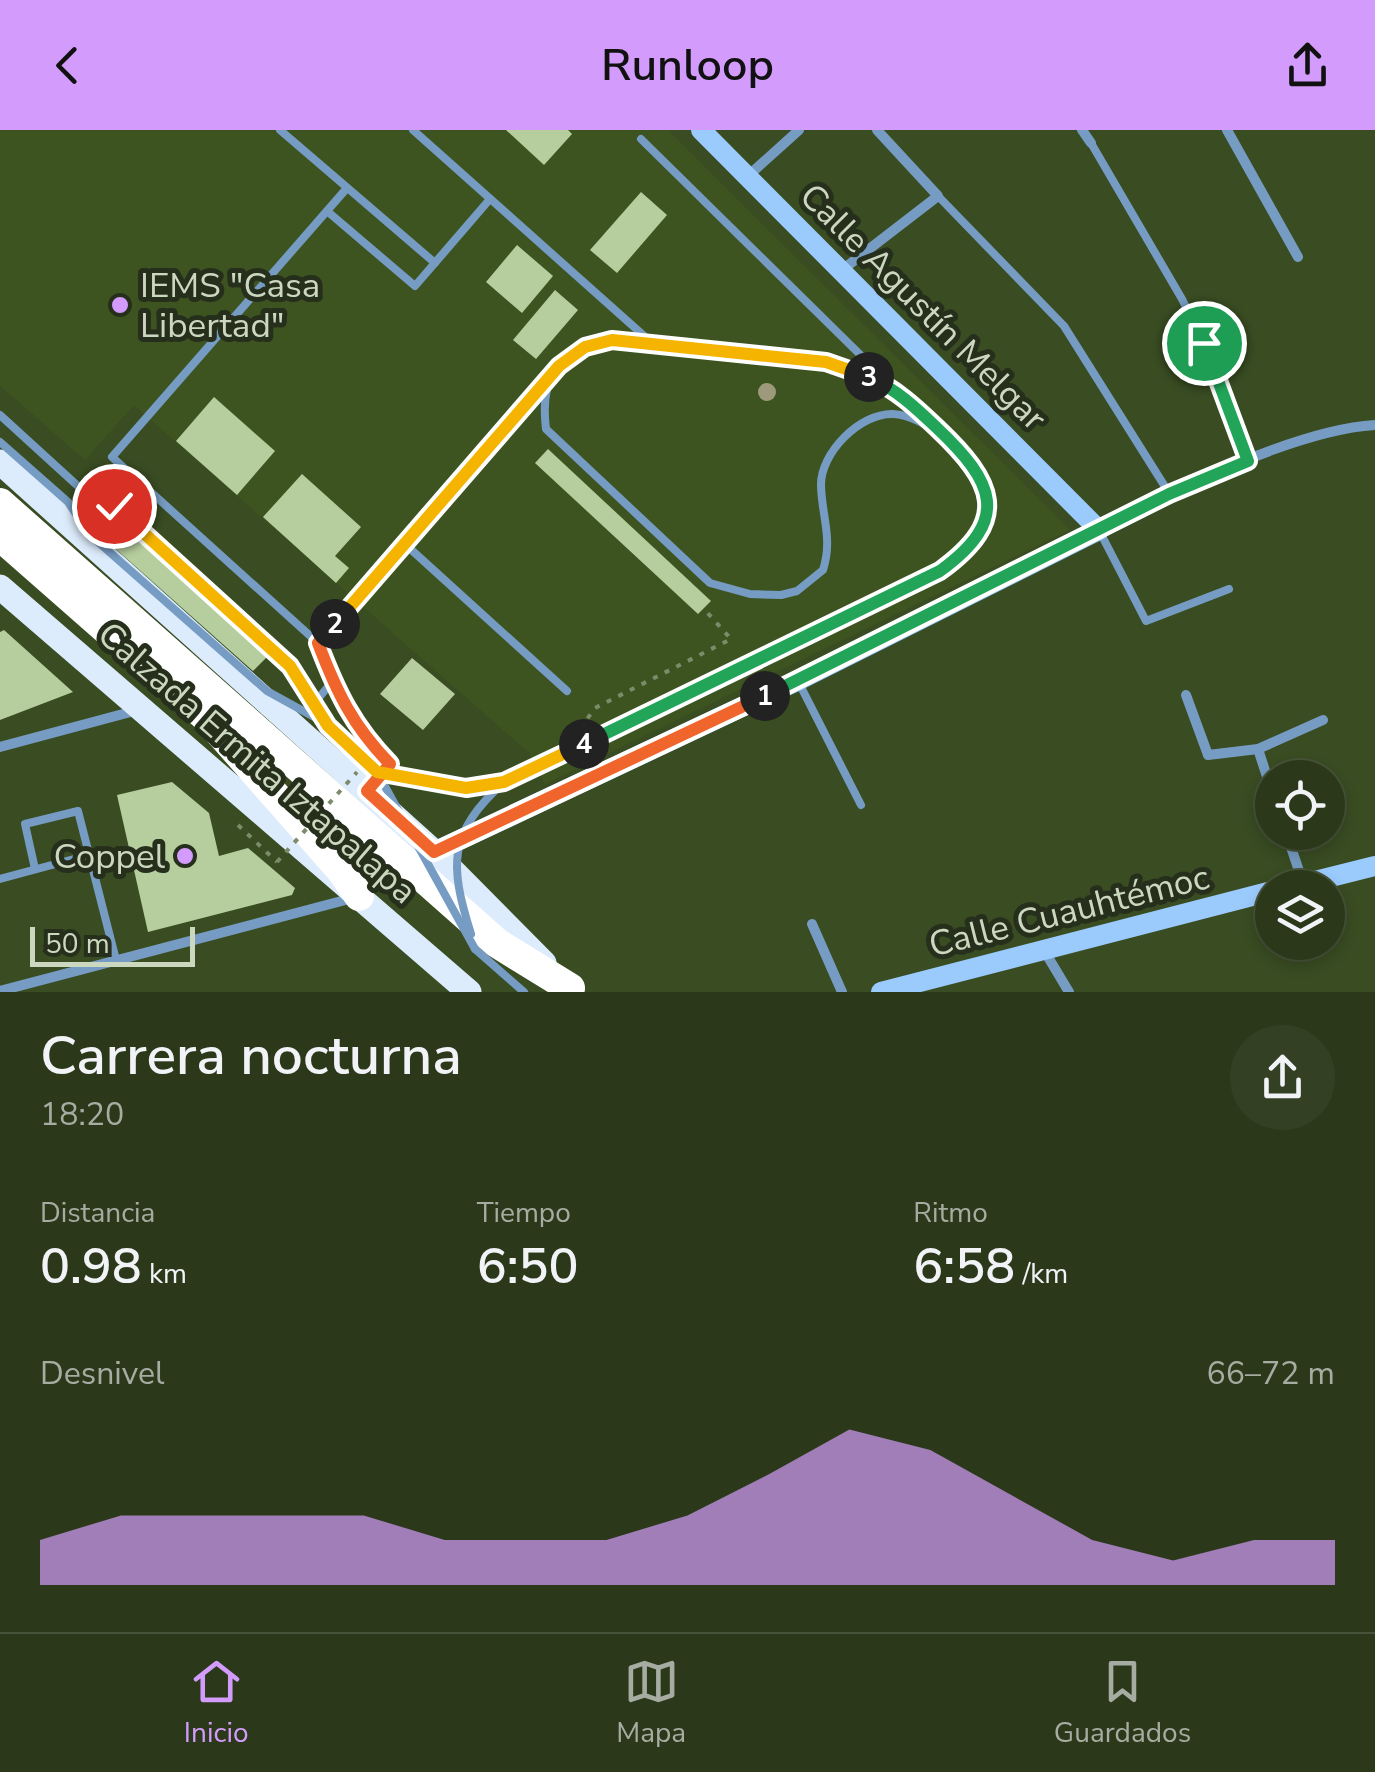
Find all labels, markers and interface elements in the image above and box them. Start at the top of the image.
text: Runloop [601,35,774,96]
icon: back [40,38,95,93]
icon: share [1280,38,1335,93]
street label: Calle Agustín Melgar [789,173,1057,441]
place label: IEMS "Casa Libertad" [140,262,320,349]
marker: IEMS "Casa Libertad" [109,294,131,316]
pin [1162,301,1247,386]
icon: arrive [1177,316,1232,371]
pin: 3 [844,352,894,402]
text: 3 [861,358,877,396]
pin [72,464,157,549]
icon: check [87,479,142,534]
pin: 2 [310,599,360,649]
text: 2 [327,605,343,643]
street label: Calzada Ermita Iztapalapa [88,611,426,915]
pin: 1 [740,671,790,721]
text: 1 [757,677,773,715]
pin: 4 [559,719,609,769]
text: 4 [576,725,592,763]
map controls [1255,760,1345,960]
button: locate [1255,760,1345,850]
place label: Coppel [53,833,166,880]
marker: Coppel [174,845,196,867]
street label: Calle Cuauhtémoc [924,853,1214,969]
button: layers [1255,870,1345,960]
scale bar [30,922,195,966]
text: 50 m [45,925,110,963]
text: Carrera nocturna [40,1018,462,1093]
button: share [1230,1025,1335,1130]
text: 18:20 [40,1093,124,1136]
text: Distancia [40,1194,155,1232]
text: Tiempo [477,1194,571,1232]
text: Ritmo [913,1194,988,1232]
text: 0.98 [40,1232,142,1301]
text: 6:50 [477,1232,579,1301]
text: 6:58 [913,1232,1015,1301]
text: km [142,1255,187,1293]
text: /km [1015,1255,1068,1293]
text: Desnivel [40,1352,165,1395]
text: 66–72 m [1207,1352,1335,1395]
tab: Inicio [184,1654,248,1752]
tab: Mapa [616,1654,686,1752]
tab: Guardados [1054,1654,1191,1752]

